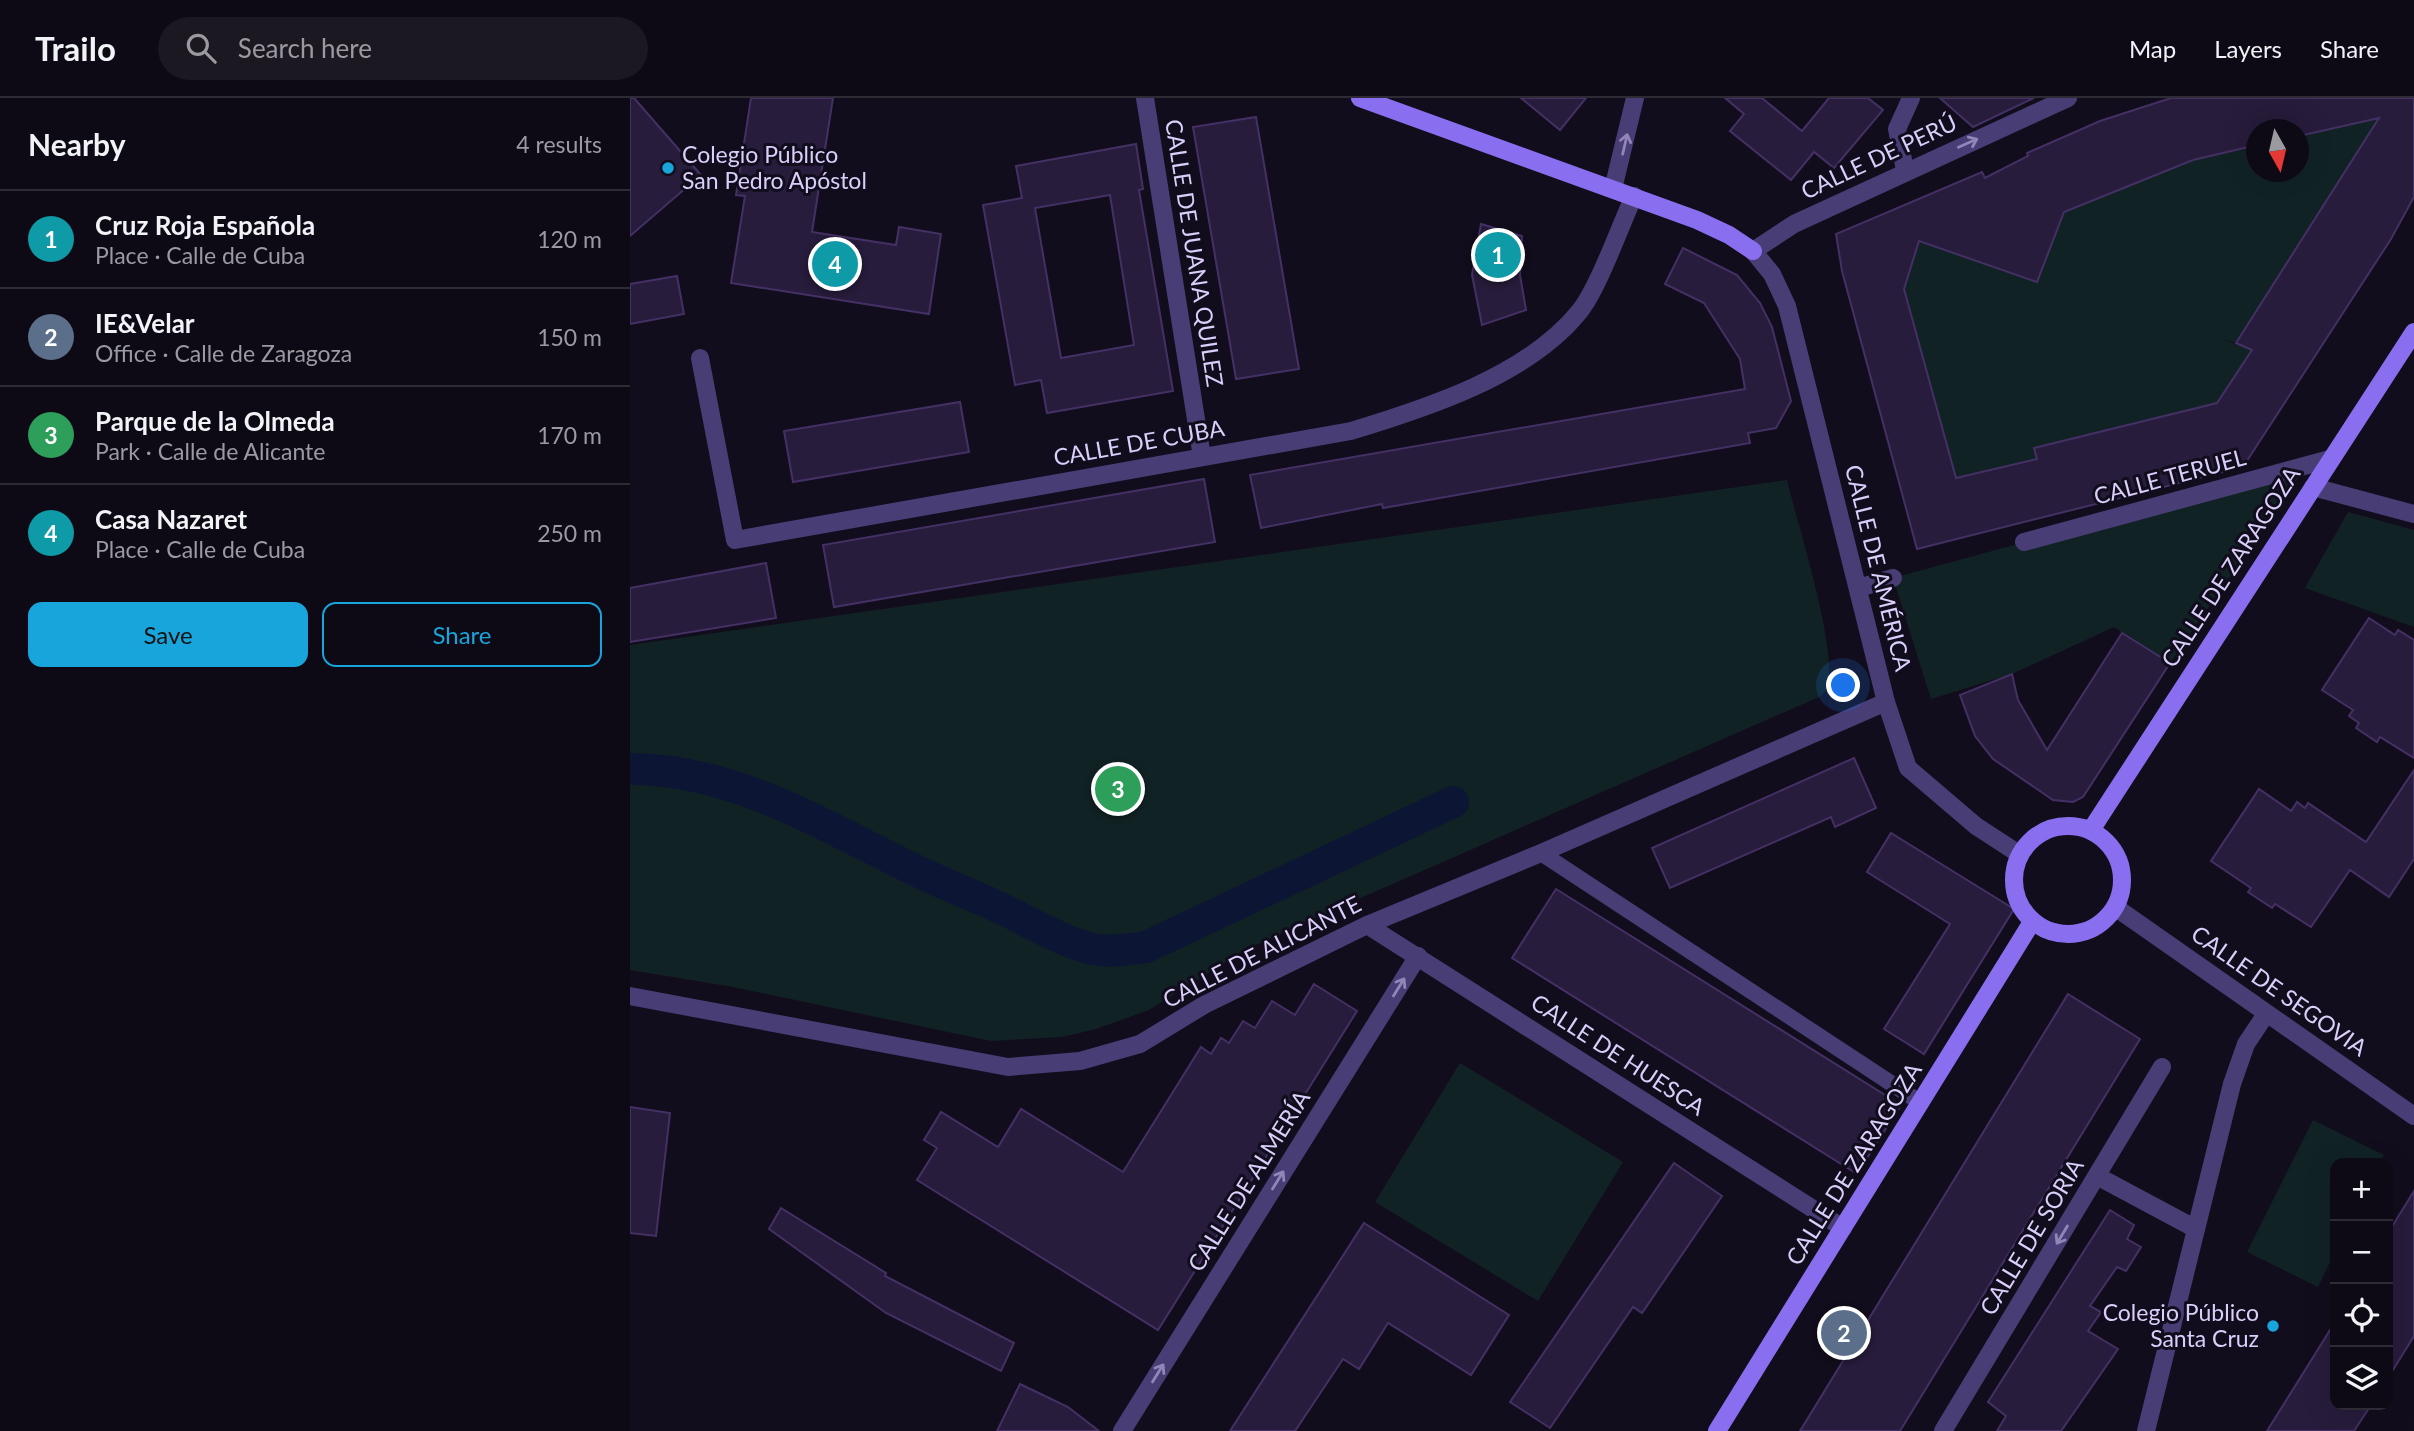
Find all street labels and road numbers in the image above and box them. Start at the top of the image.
street label: CALLE DE PERÚ [1796,108,1961,204]
street label: CALLE DE JUANA QUILEZ [1160,117,1230,389]
street label: CALLE DE CUBA [1051,413,1227,471]
street label: CALLE TERUEL [2091,442,2249,510]
street label: CALLE DE ZARAGOZA [2155,461,2306,672]
street label: CALLE DE AMÉRICA [1840,462,1918,674]
street label: CALLE DE ALICANTE [1158,889,1365,1013]
street label: CALLE DE SEGOVIA [2186,919,2373,1062]
street label: CALLE DE HUESCA [1526,988,1711,1121]
street label: CALLE DE ZARAGOZA [1779,1057,1927,1270]
street label: CALLE DE ALMERÍA [1181,1084,1315,1276]
street label: CALLE DE SORIA [1973,1153,2089,1320]

